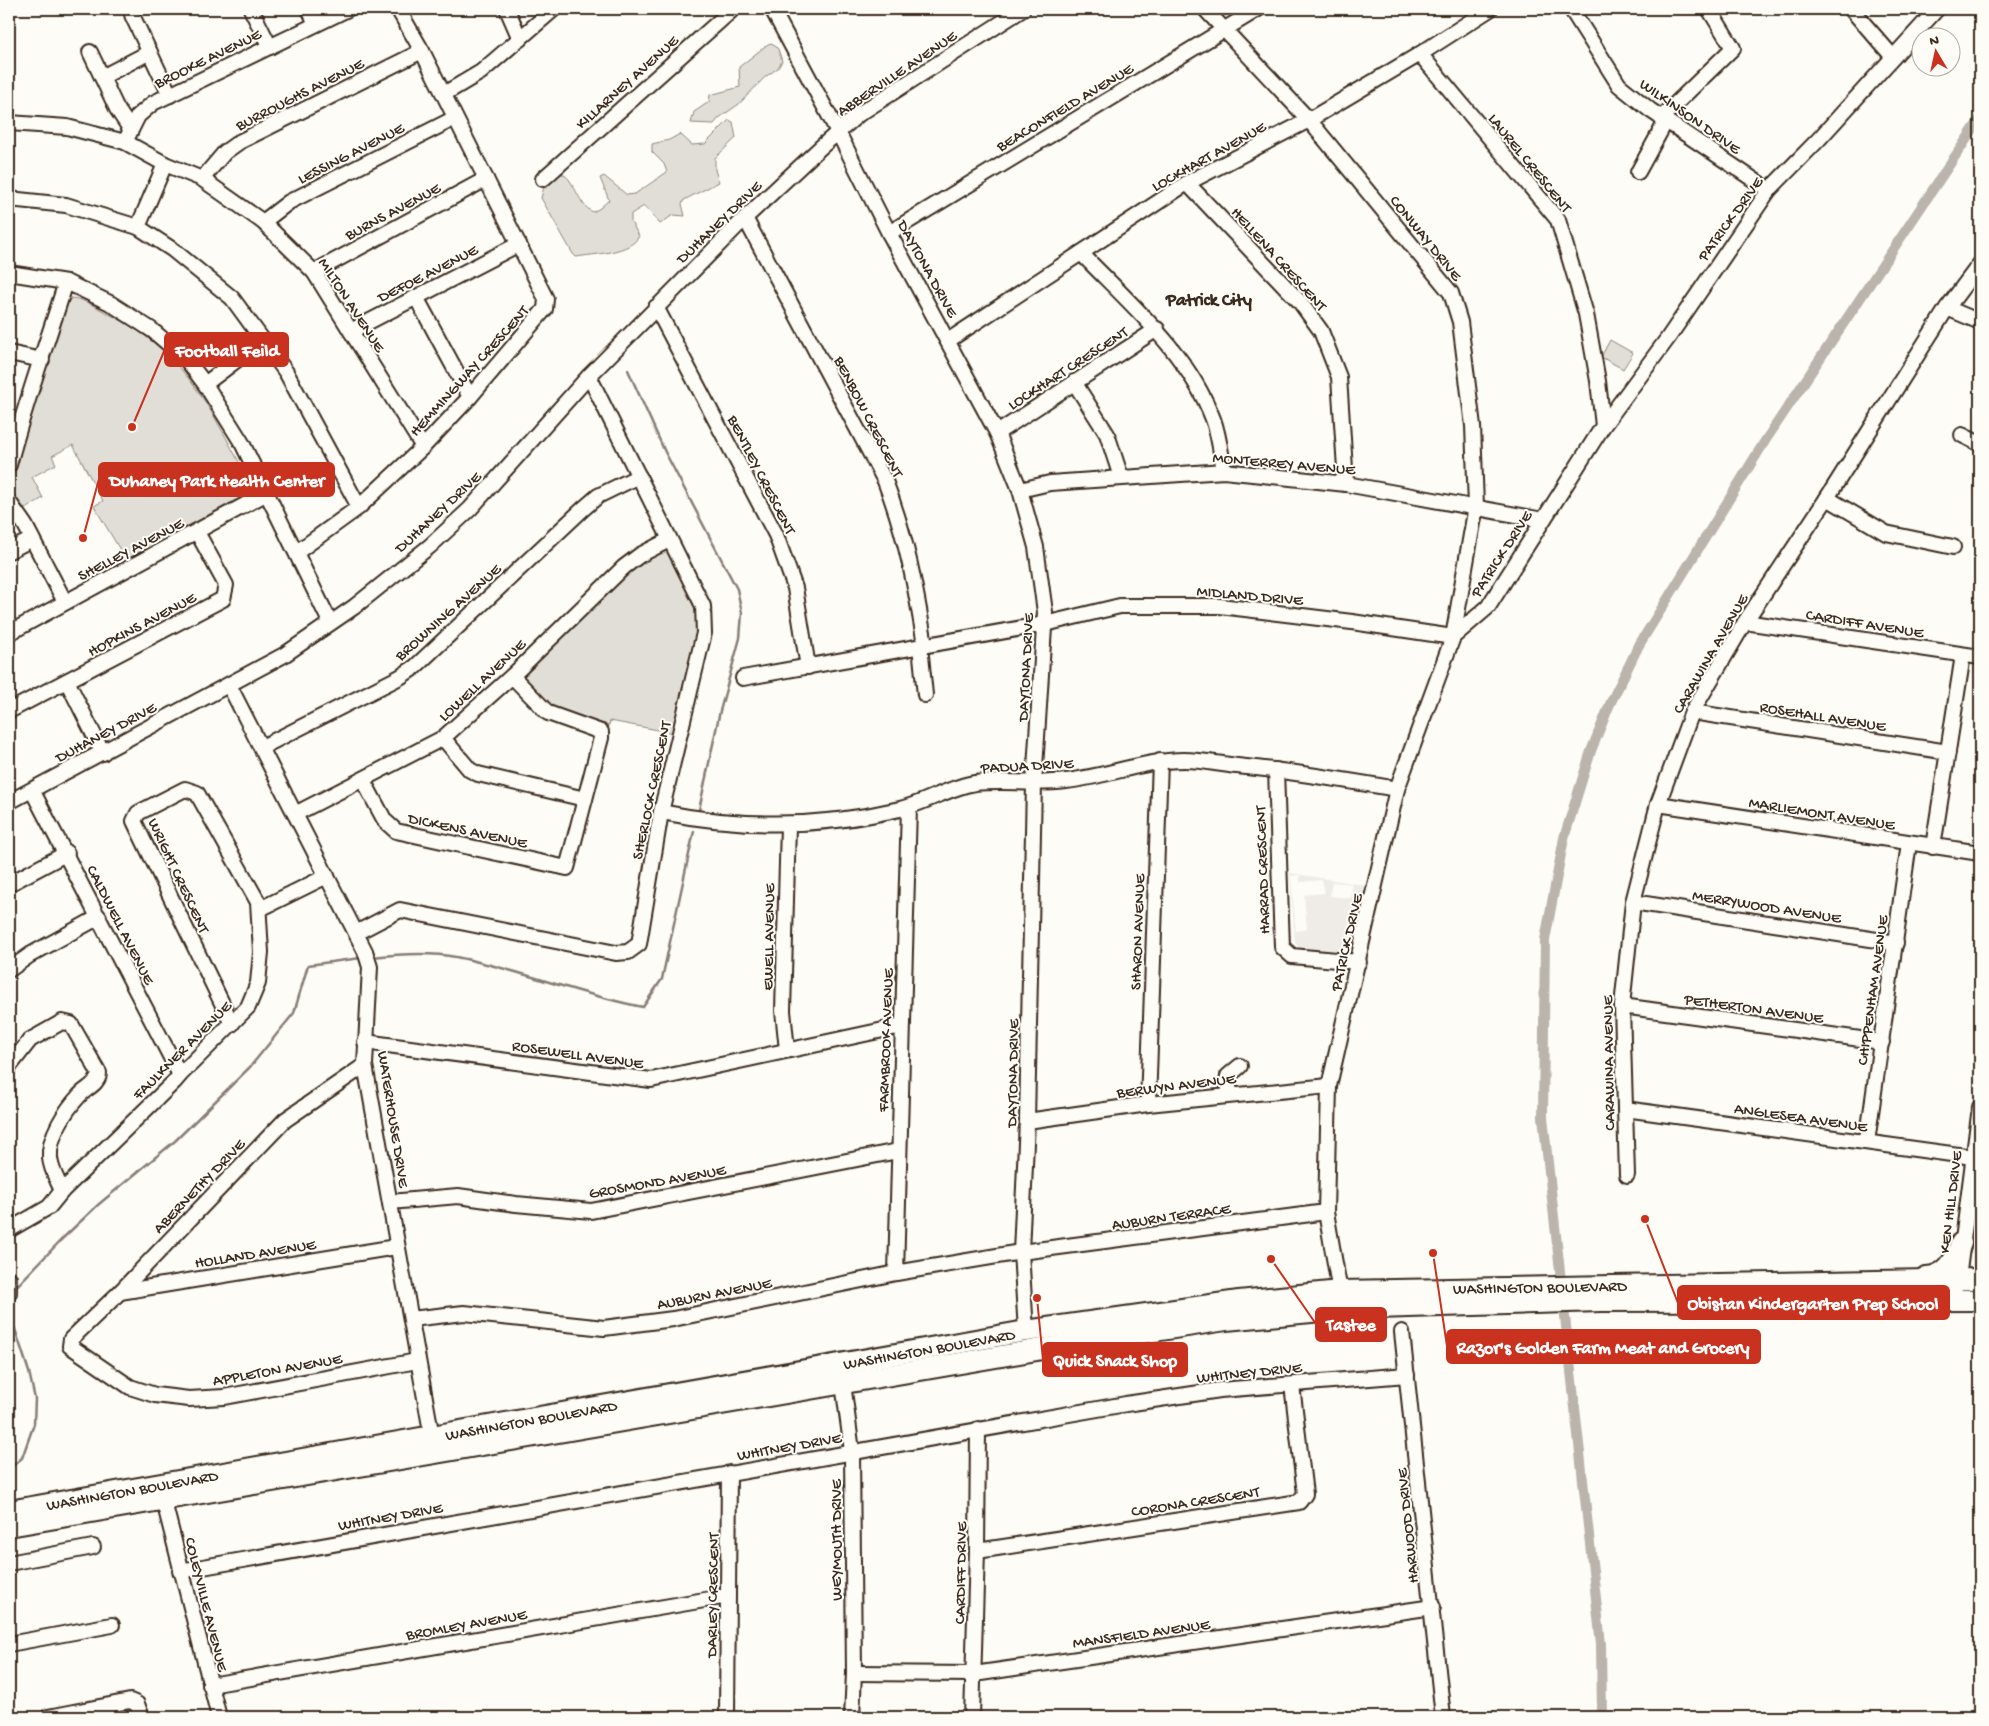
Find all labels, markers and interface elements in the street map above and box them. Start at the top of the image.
street label: BROOKE AVENUE [151,26,266,95]
street label: ABBERVILLE AVENUE [834,27,962,122]
north arrow [1912,28,1962,78]
street label: KILLARNEY AVENUE [573,32,684,135]
text: N [1929,33,1940,51]
street label: BURROUGHS AVENUE [232,55,369,137]
street label: BEACONFIELD AVENUE [993,60,1139,158]
street label: WILKINSON DRIVE [1635,76,1744,160]
street label: LAUREL CRESCENT [1482,111,1575,218]
street label: LOCKHART AVENUE [1149,118,1271,197]
street label: LESSING AVENUE [295,120,409,190]
street label: PATRICK DRIVE [1694,173,1769,267]
street label: DUHANEY DRIVE [673,177,768,270]
street label: BURNS AVENUE [342,179,446,247]
street label: CONWAY DRIVE [1384,193,1465,287]
street label: HELLENA CRESCENT [1225,204,1330,317]
street label: DAYTONA DRIVE [891,217,961,323]
street label: DEFOE AVENUE [374,241,483,309]
street label: MILTON AVENUE [312,255,388,358]
district label: Patrick City [1165,291,1252,312]
street label: HEMMINGWAY CRESCENT [407,302,535,442]
street label: LOCKHART CRESCENT [1005,324,1133,416]
callout: Football Feild [165,333,288,366]
text: Football Feild [174,342,281,363]
street label: BENBOW CRESCENT [828,353,906,482]
street label: BENTLEY CRESCENT [721,412,799,539]
street label: MONTERREY AVENUE [1212,450,1357,481]
callout: Duhaney Park Health Center [99,463,334,496]
street label: DUHANEY DRIVE [391,468,487,559]
text: Duhaney Park Health Center [108,472,327,493]
street label: PATRICK DRIVE [1467,507,1539,603]
street label: SHELLEY AVENUE [75,515,189,587]
street label: BROWNING AVENUE [392,560,507,667]
street label: MIDLAND DRIVE [1196,583,1305,612]
street label: HOPKINS AVENUE [85,589,201,663]
street label: CARAWINA AVENUE [1670,591,1755,718]
street label: CARDIFF AVENUE [1804,607,1926,644]
street label: DAYTONA DRIVE [1015,612,1040,723]
street label: LOWELL AVENUE [436,636,532,727]
street label: DUHANEY DRIVE [52,699,161,769]
street label: ROSEHALL AVENUE [1758,699,1888,738]
street label: SHERLOCK CRESCENT [629,719,678,862]
street label: PADUA DRIVE [979,756,1075,779]
street label: MARLIEMONT AVENUE [1747,795,1897,837]
street label: HARRAD CRESCENT [1253,804,1276,935]
street label: DICKENS AVENUE [405,810,530,855]
street label: WRIGHT CRESCENT [142,816,212,938]
street label: CALDWELL AVENUE [81,863,158,989]
street label: SHARON AVENUE [1128,873,1151,991]
street label: EWELL AVENUE [760,882,781,991]
street label: MERRYWOOD AVENUE [1691,887,1843,930]
street label: PATRICK DRIVE [1328,891,1369,994]
street label: CHIPPENHAM AVENUE [1855,913,1895,1067]
street label: FARMBROOK AVENUE [875,967,900,1113]
street label: PETHERTON AVENUE [1682,991,1825,1030]
street label: CARAWINA AVENUE [1600,994,1621,1131]
street label: FAULKNER AVENUE [129,997,238,1106]
street label: DAYTONA DRIVE [1004,1018,1025,1128]
street label: ROSEWELL AVENUE [511,1038,645,1075]
street label: WATERHOUSE DRIVE [371,1050,412,1190]
street label: BERWYN AVENUE [1115,1071,1238,1104]
street label: ANGLESEA AVENUE [1733,1101,1869,1138]
street label: ABERNETHY DRIVE [150,1135,251,1239]
street label: KEN HILL DRIVE [1937,1149,1968,1255]
street label: GROSMOND AVENUE [588,1162,729,1205]
street label: AUBURN TERRACE [1111,1201,1233,1236]
street label: HOLLAND AVENUE [194,1236,319,1274]
street label: AUBURN AVENUE [656,1275,775,1316]
street label: WASHINGTON BOULEVARD [1453,1278,1628,1301]
callout: Obistan Kindergarten Prep School [1678,1286,1949,1319]
text: Obistan Kindergarten Prep School [1687,1295,1939,1316]
callout: Tastee [1316,1308,1386,1341]
text: Tastee [1324,1316,1376,1337]
street label: WASHINGTON BOULEVARD [842,1327,1018,1376]
callout: Razor's Golden Farm Meat and Grocery [1447,1330,1760,1363]
text: Razor's Golden Farm Meat and Grocery [1456,1339,1750,1360]
callout: Quick Snack Shop [1043,1343,1187,1376]
street label: APPLETON AVENUE [211,1351,345,1392]
text: Quick Snack Shop [1053,1352,1177,1373]
street label: WHITNEY DRIVE [1196,1359,1304,1389]
street label: WASHINGTON BOULEVARD [444,1398,620,1447]
street label: WHITNEY DRIVE [736,1430,844,1467]
street label: HARWOOD DRIVE [1394,1466,1425,1584]
street label: WASHINGTON BOULEVARD [45,1468,221,1517]
street label: WEYMOUTH DRIVE [829,1478,848,1601]
street label: CORONA CRESCENT [1130,1484,1262,1523]
street label: WHITNEY DRIVE [337,1500,445,1537]
street label: CARDIFF DRIVE [952,1521,973,1624]
street label: DARLEY CRESCENT [704,1532,725,1659]
street label: COLEYVILLE AVENUE [179,1536,231,1675]
street label: BROMLEY AVENUE [404,1606,529,1647]
street label: MANSFIELD AVENUE [1072,1616,1212,1655]

